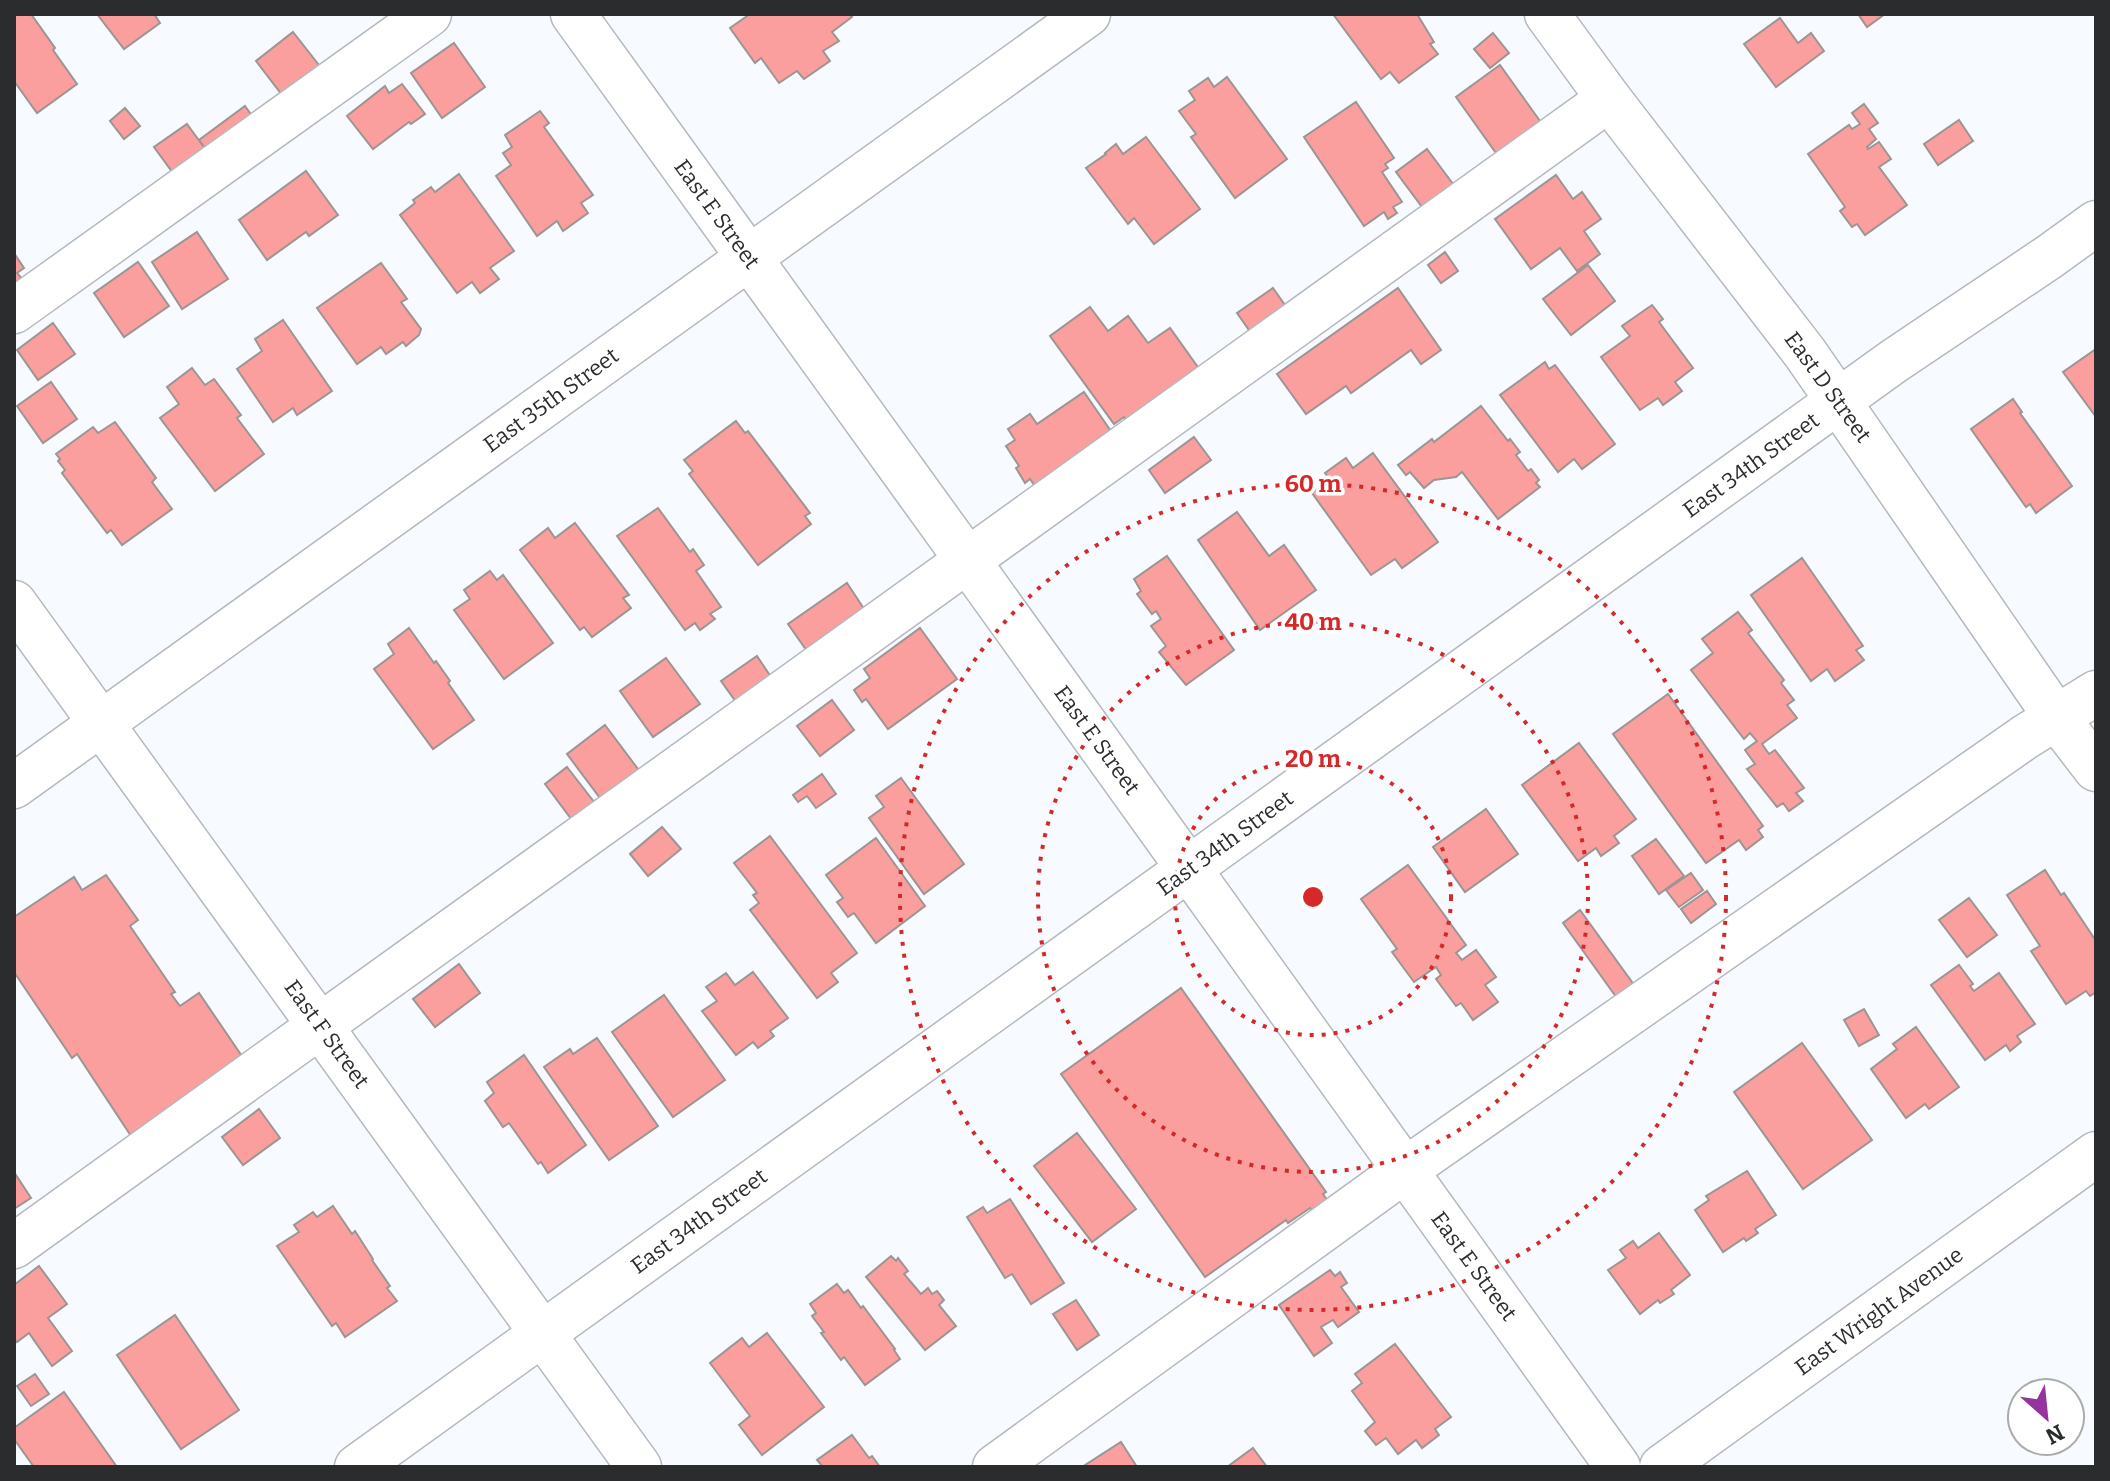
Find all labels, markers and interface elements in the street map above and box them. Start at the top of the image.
street label: East E Street [668,154,766,274]
street label: East D Street [1779,326,1877,448]
street label: East 35th Street [478,342,624,458]
street label: East 34th Street [1678,407,1824,523]
text: 60 m [1285,470,1341,498]
text: 40 m [1284,608,1342,636]
street label: East E Street [1048,680,1146,800]
text: 20 m [1285,745,1341,773]
street label: East 34th Street [1152,785,1298,901]
centre of rings [1299,883,1327,911]
street label: East F Street [279,975,375,1093]
street label: East 34th Street [626,1163,772,1279]
street label: East E Street [1425,1206,1523,1326]
street label: East Wright Avenue [1790,1241,1968,1381]
north arrow [2006,1377,2086,1457]
text: N [2041,1418,2069,1450]

